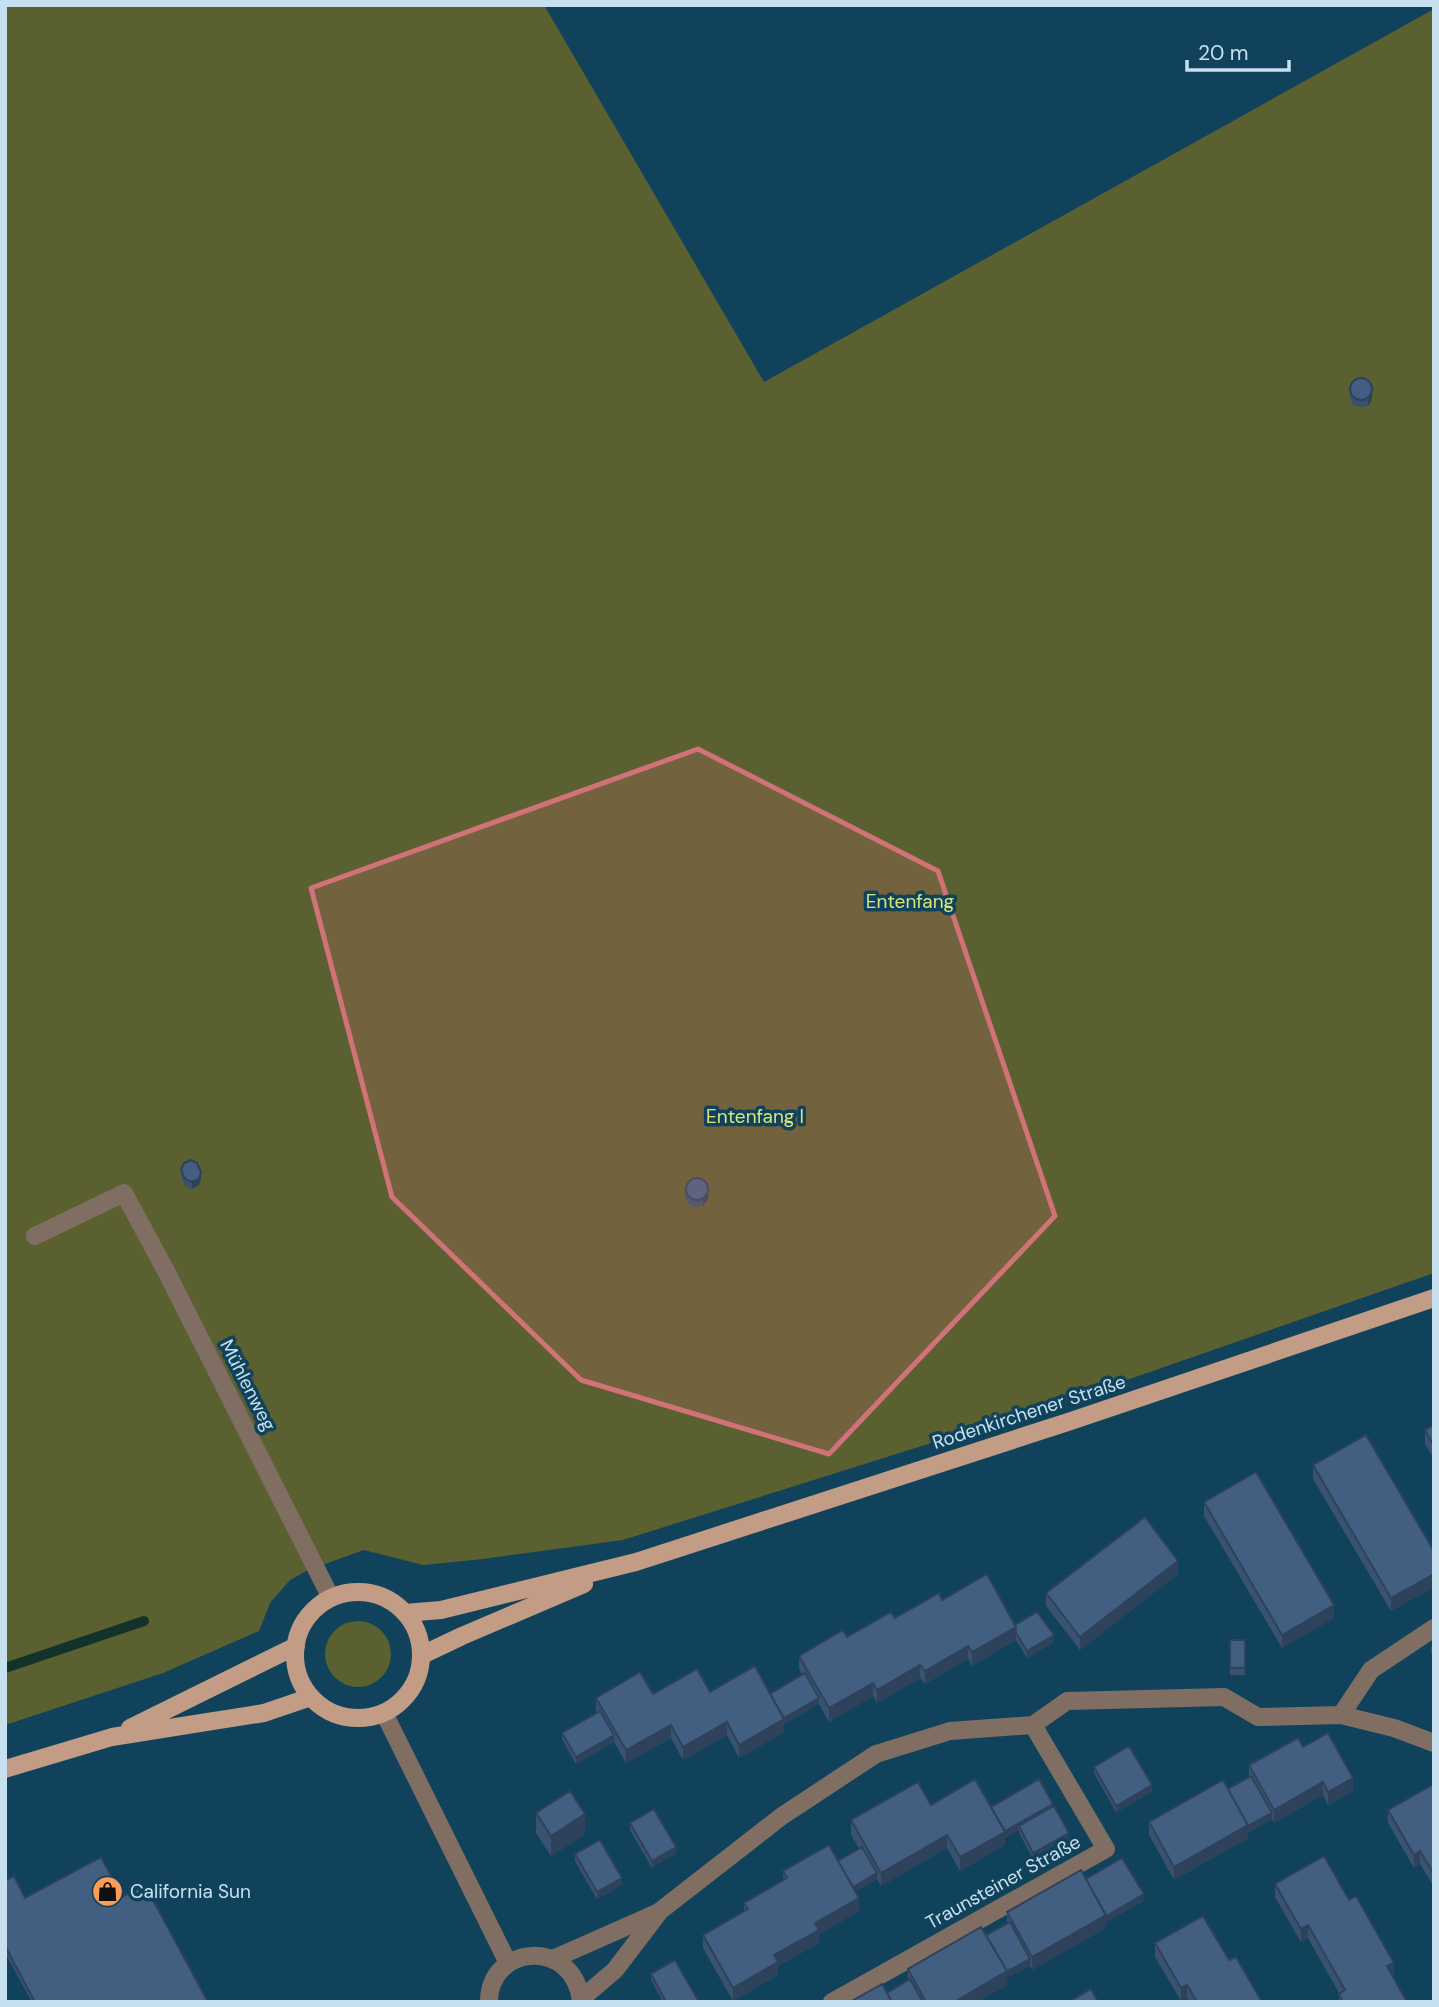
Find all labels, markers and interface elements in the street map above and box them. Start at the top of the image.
scale bar [1187,28,1288,72]
text: 20 m [1198,39,1249,67]
park label: Entenfang [866,889,955,914]
park label: Entenfang I [706,1104,804,1129]
street label: Mühlenweg [214,1335,282,1435]
street label: Rodenkirchener Straße [929,1369,1129,1455]
street label: Traunsteiner Straße [921,1829,1085,1935]
shop icon: California Sun [90,1874,124,1908]
place label: California Sun [130,1879,251,1904]

